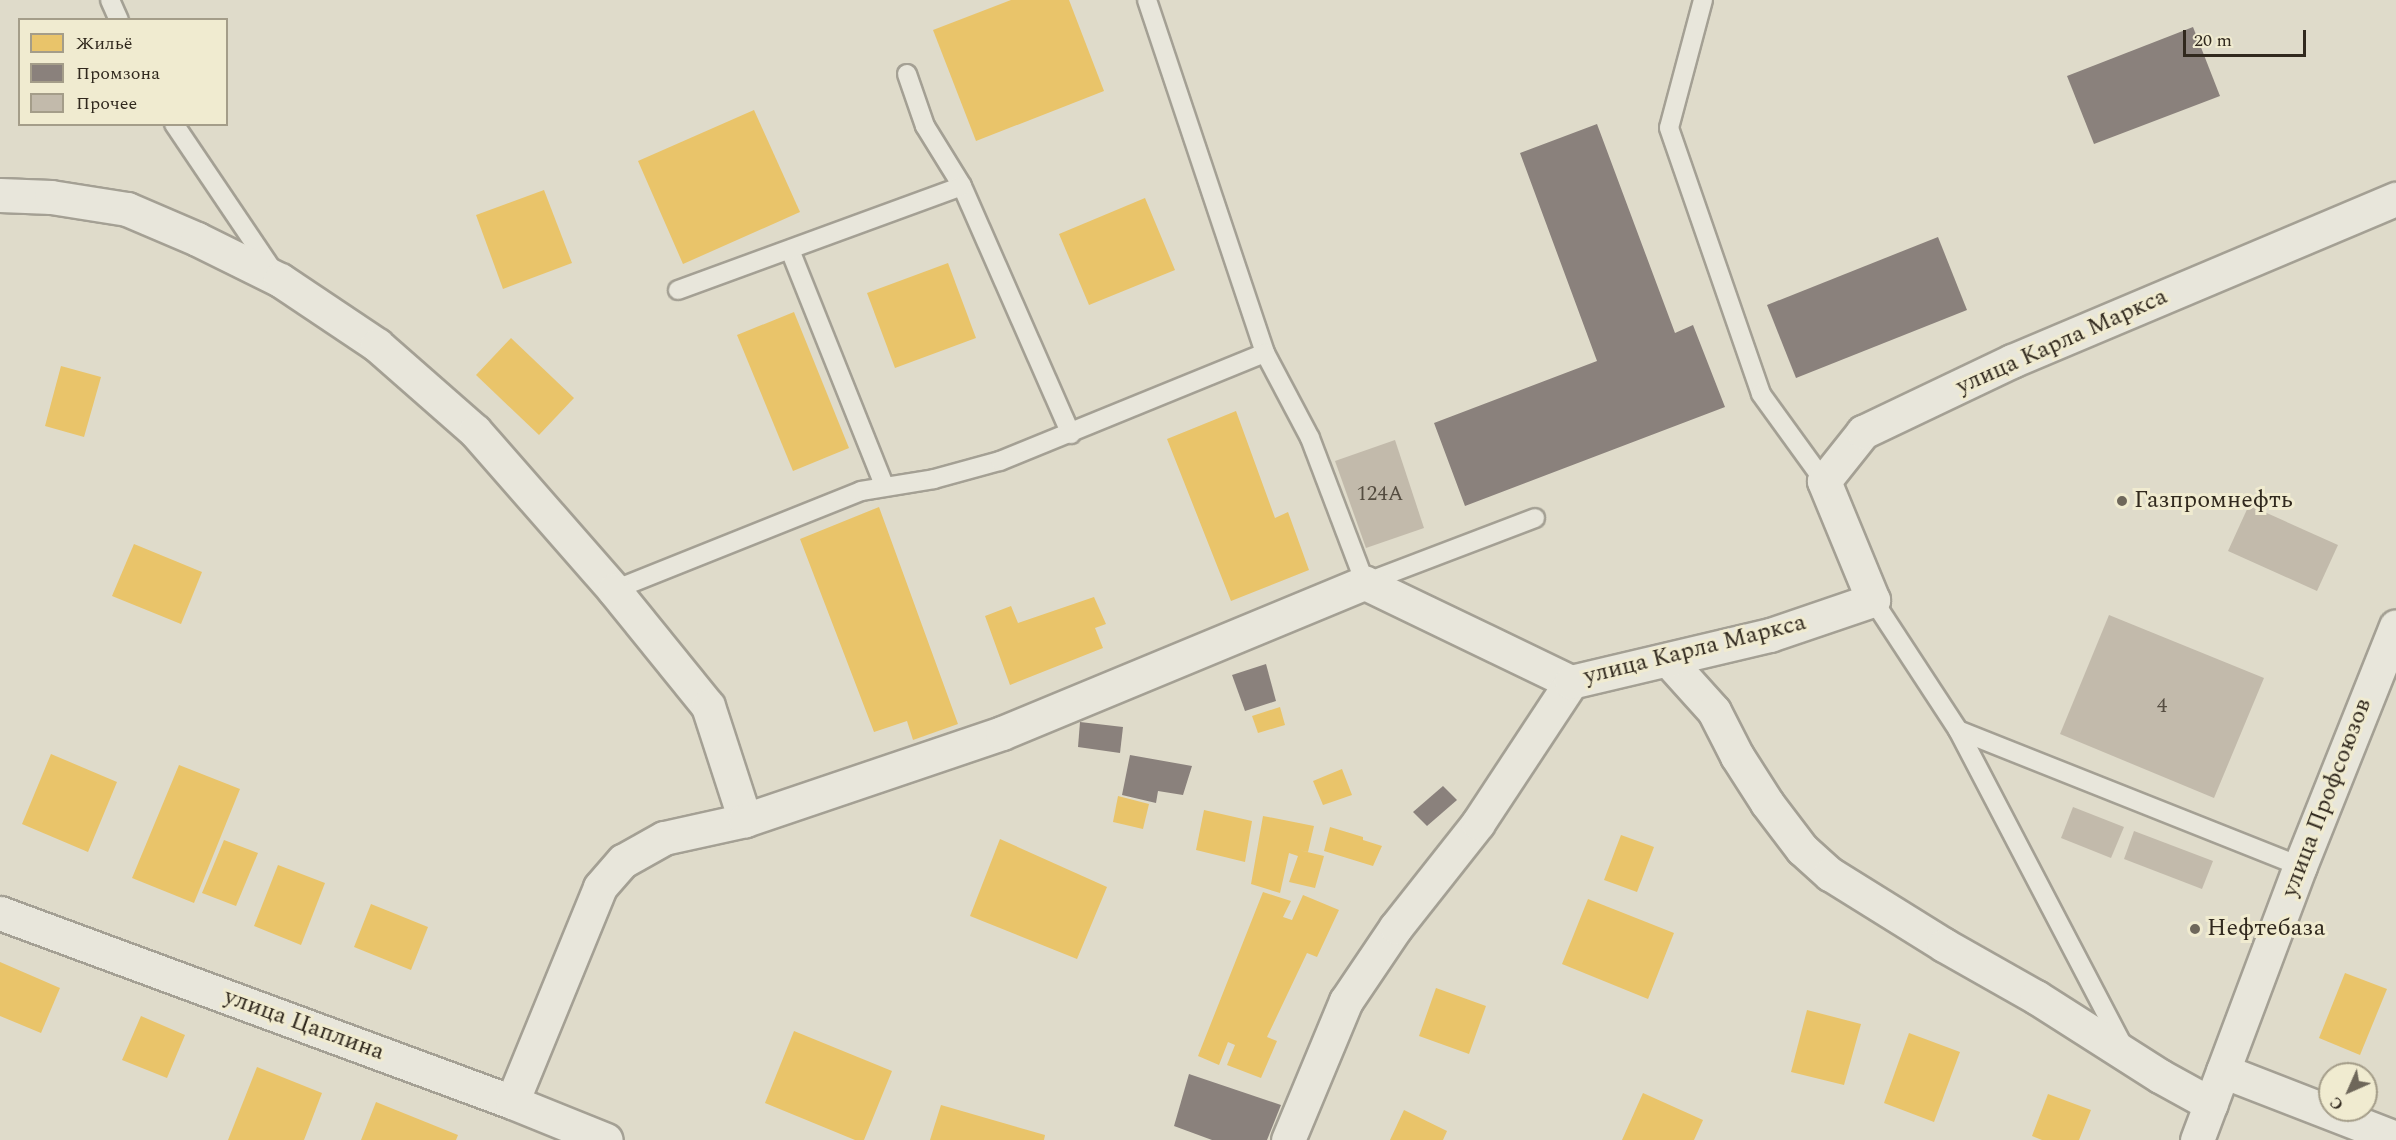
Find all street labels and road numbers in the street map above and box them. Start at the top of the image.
street label: улица Карла Маркса [1952,282,2172,402]
street label: улица Карла Маркса [1581,608,1809,692]
street label: улица Профсоюзов [2276,695,2378,901]
street label: улица Цаплина [220,983,388,1067]

